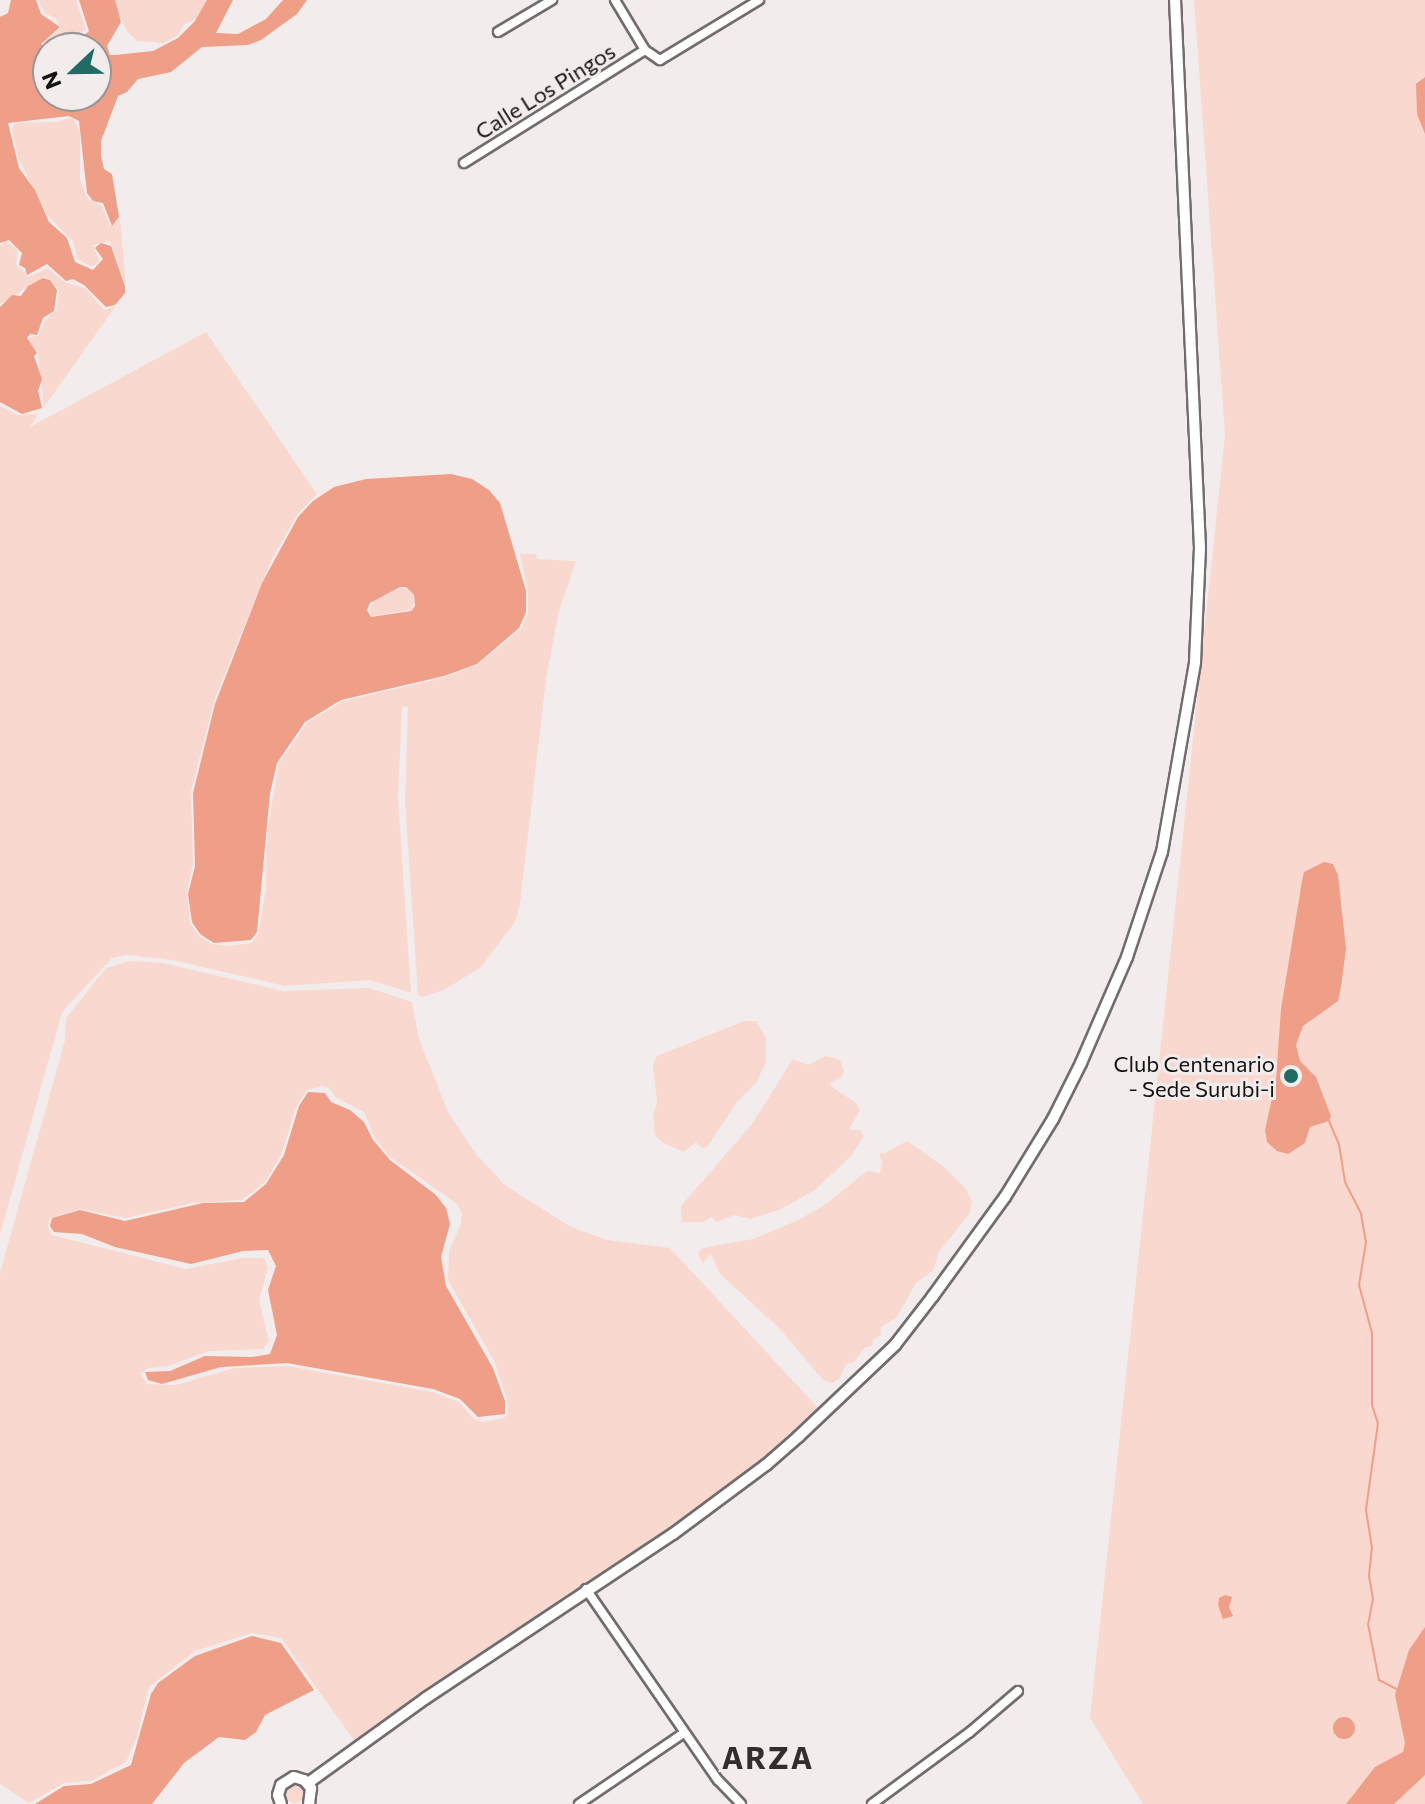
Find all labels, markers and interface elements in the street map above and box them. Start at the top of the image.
north arrow [32,32,112,112]
street label: Calle Los Pingos [470,37,620,145]
text: N [36,68,67,93]
place label: Club Centenario - Sede Surubi-i [1113,1050,1275,1102]
marker: Club Centenario - Sede Surubi-i [1282,1067,1300,1085]
district label: ARZA [722,1739,814,1775]

